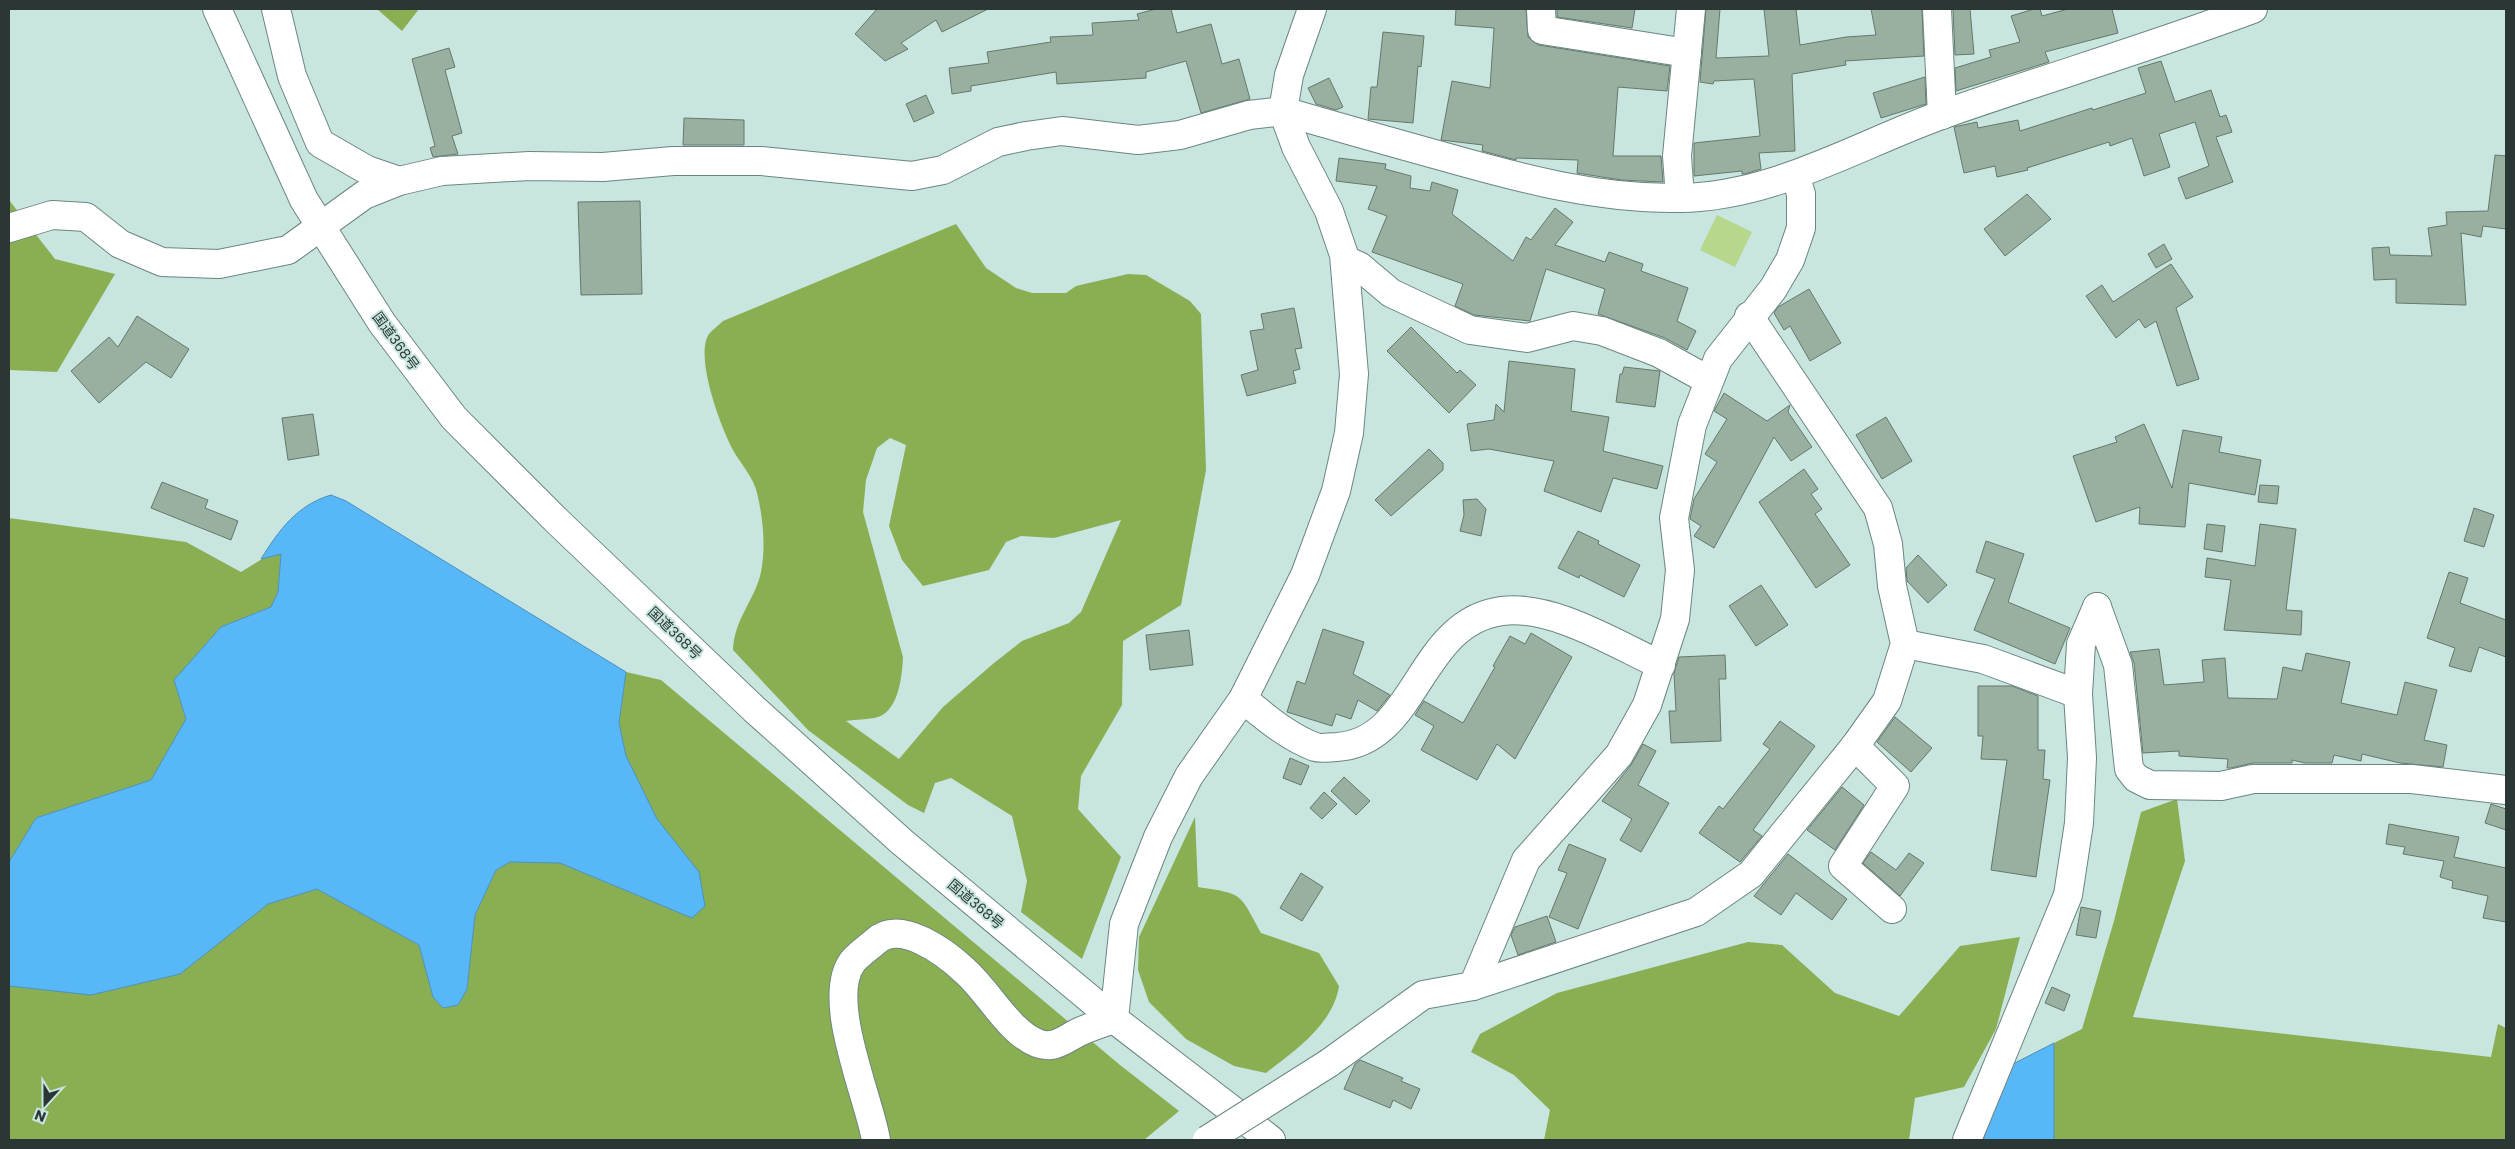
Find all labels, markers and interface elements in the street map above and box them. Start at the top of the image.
street label: 国道368号 [368,308,424,374]
street label: 国道368号 [644,602,706,664]
street label: 国道368号 [944,874,1008,934]
north arrow [20,1079,70,1129]
text: N [32,1105,49,1127]

